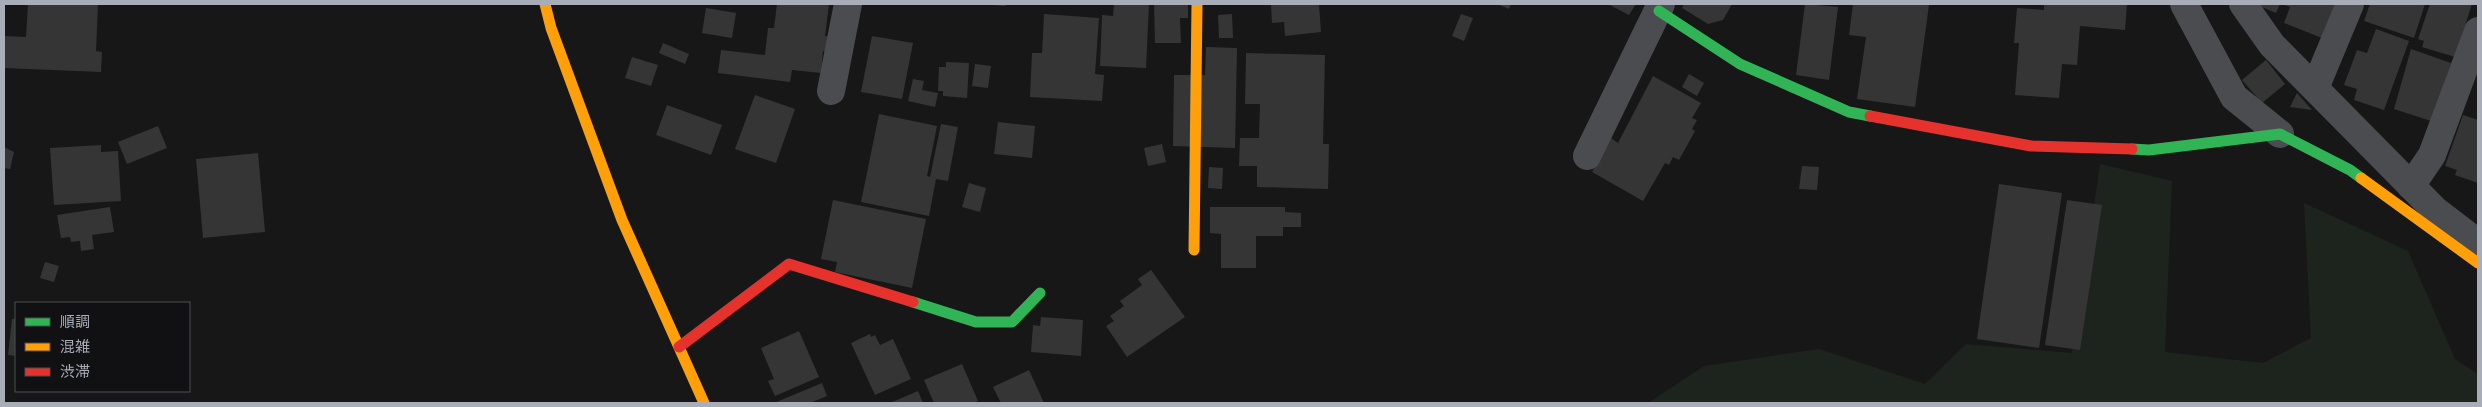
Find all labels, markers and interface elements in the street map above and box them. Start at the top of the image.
legend [15,302,190,392]
text: 順調 [60,313,90,330]
text: 混雑 [60,338,90,355]
text: 渋滞 [60,363,90,380]

